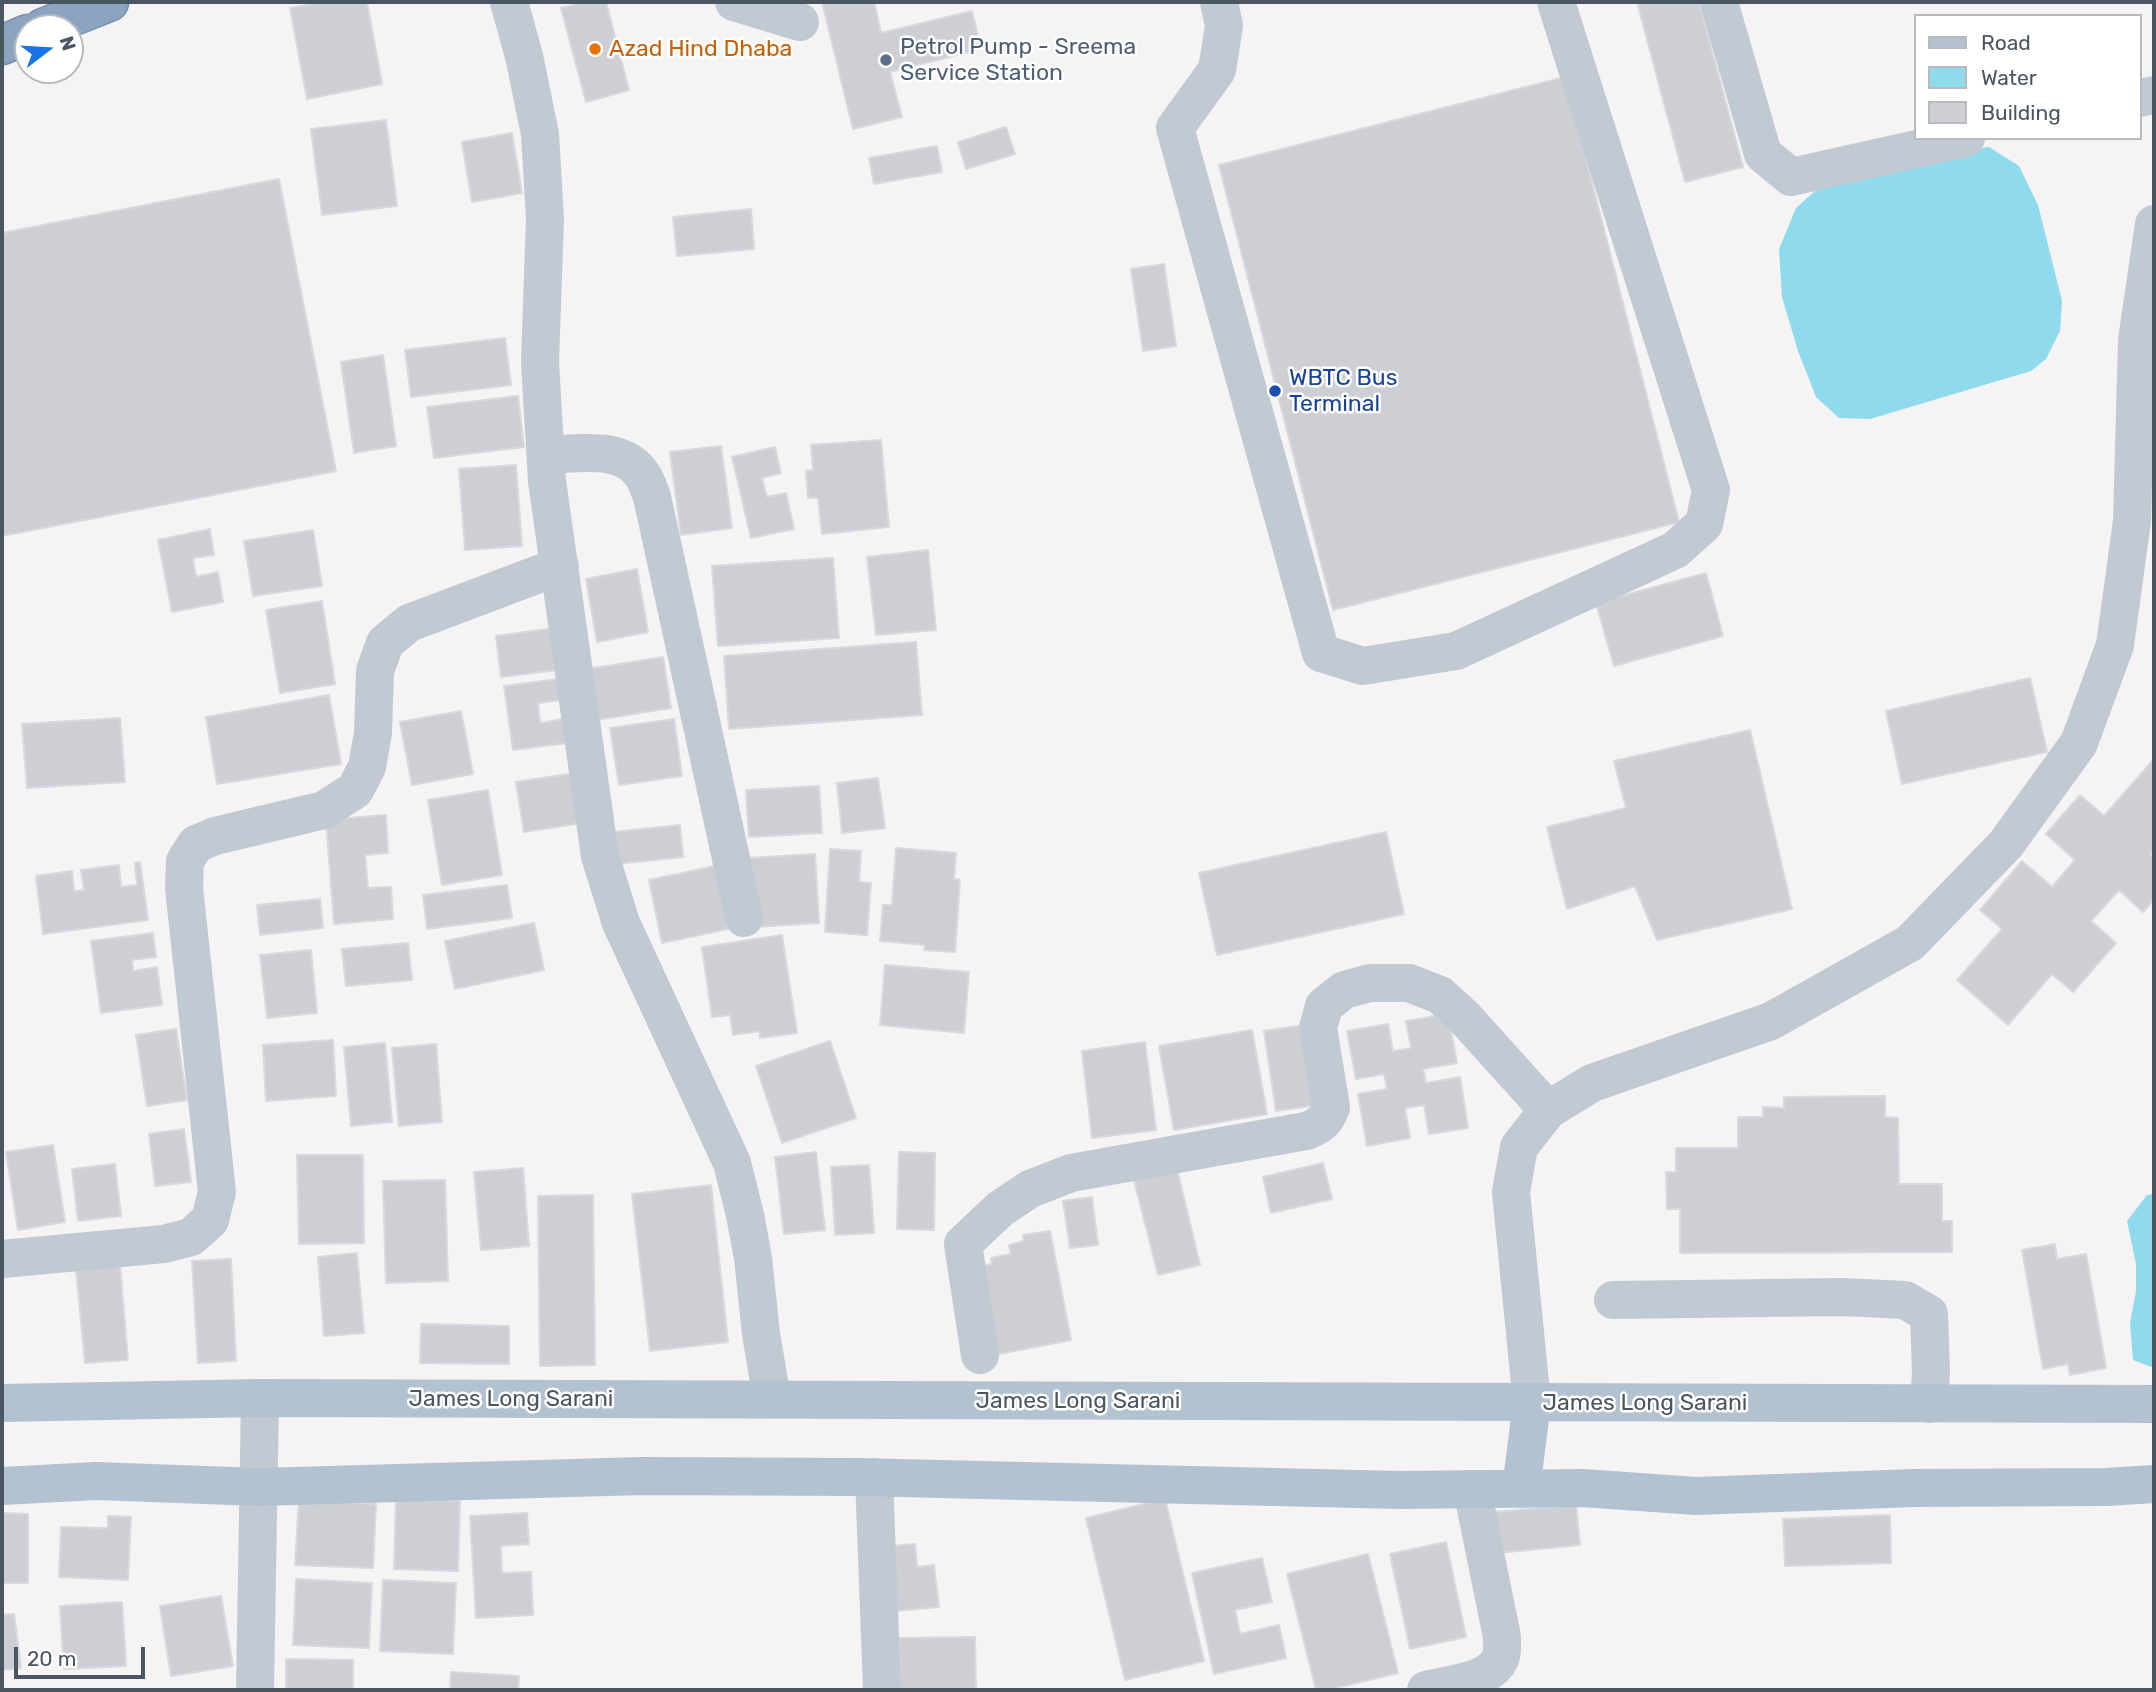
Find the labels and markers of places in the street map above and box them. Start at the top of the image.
place label: Petrol Pump - Sreema Service Station [900,33,1136,87]
place label: Azad Hind Dhaba [609,35,792,63]
marker: Azad Hind Dhaba [587,41,603,57]
marker: Petrol Pump - Sreema Service Station [878,52,894,68]
place label: WBTC Bus Terminal [1289,364,1397,418]
marker: WBTC Bus Terminal [1267,383,1283,399]

